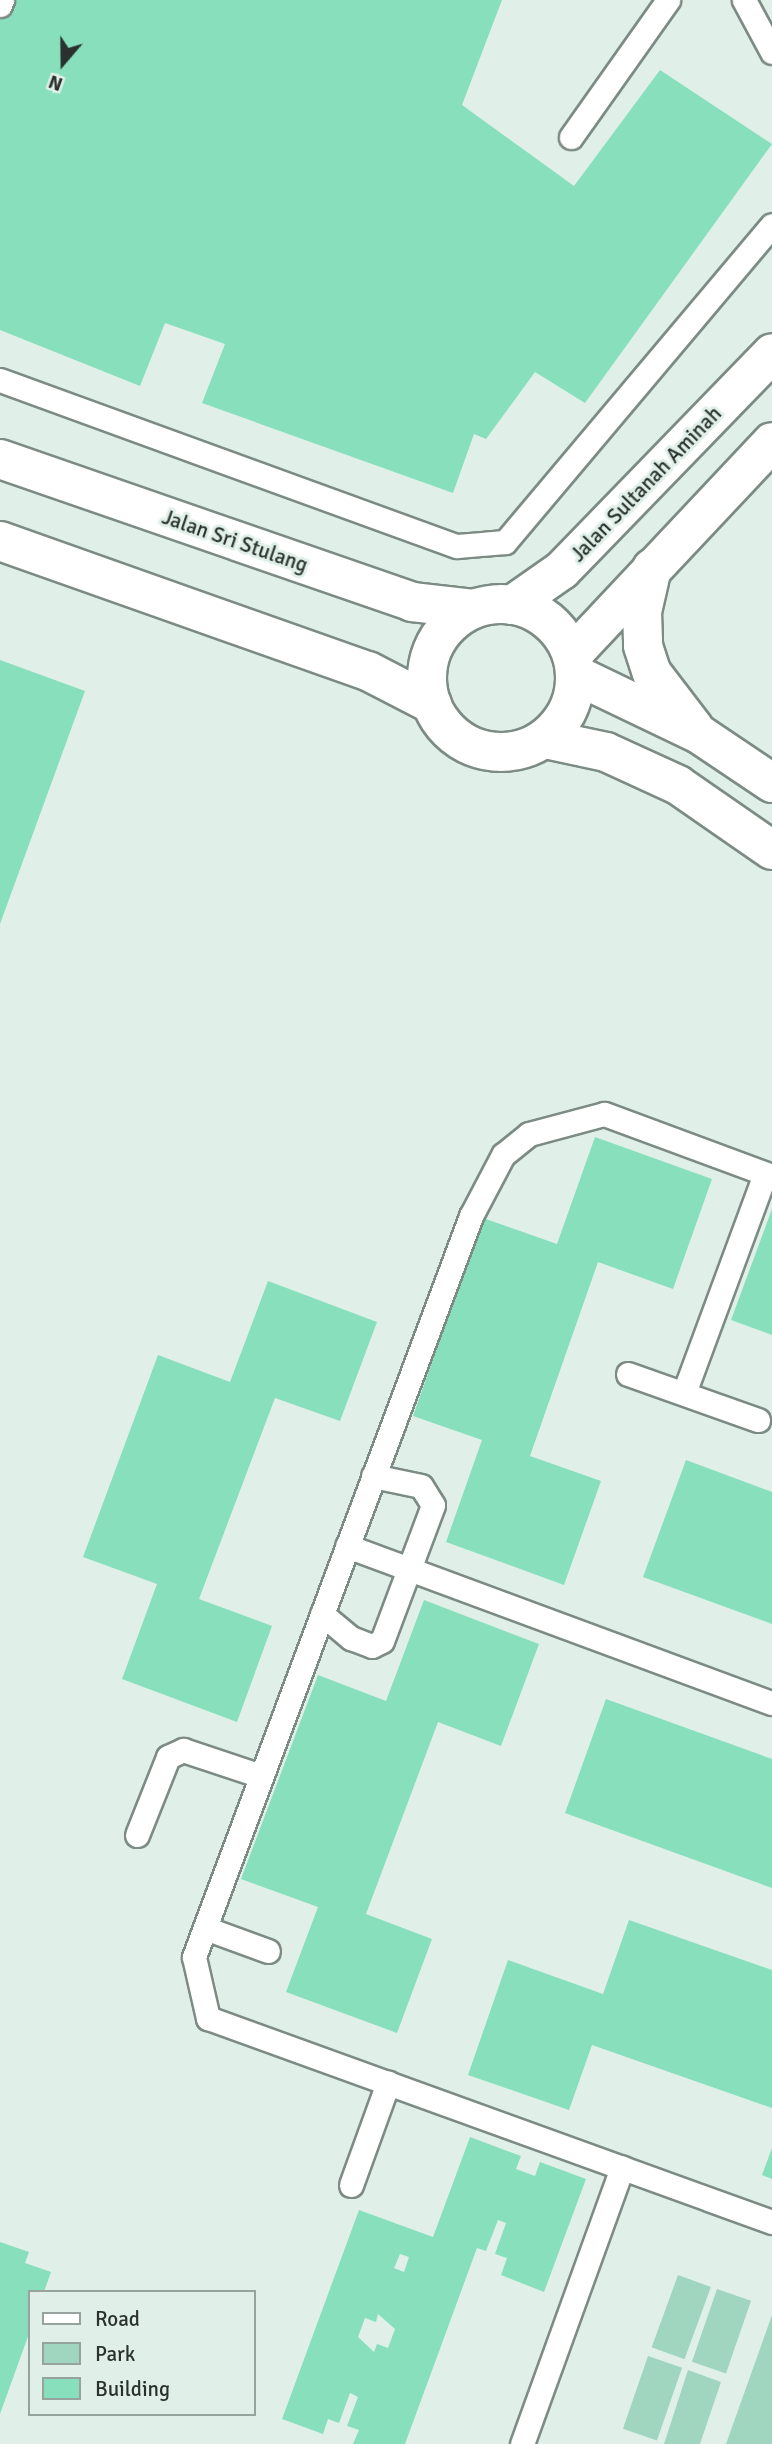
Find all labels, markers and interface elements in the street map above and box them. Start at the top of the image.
north arrow [28,28,98,98]
text: N [46,69,66,96]
street label: Jalan Sultanah Aminah [565,401,727,567]
street label: Jalan Sri Stulang [159,504,311,578]
legend [28,2290,256,2416]
text: Road [95,2306,140,2332]
text: Park [95,2341,135,2367]
text: Building [95,2376,170,2402]

